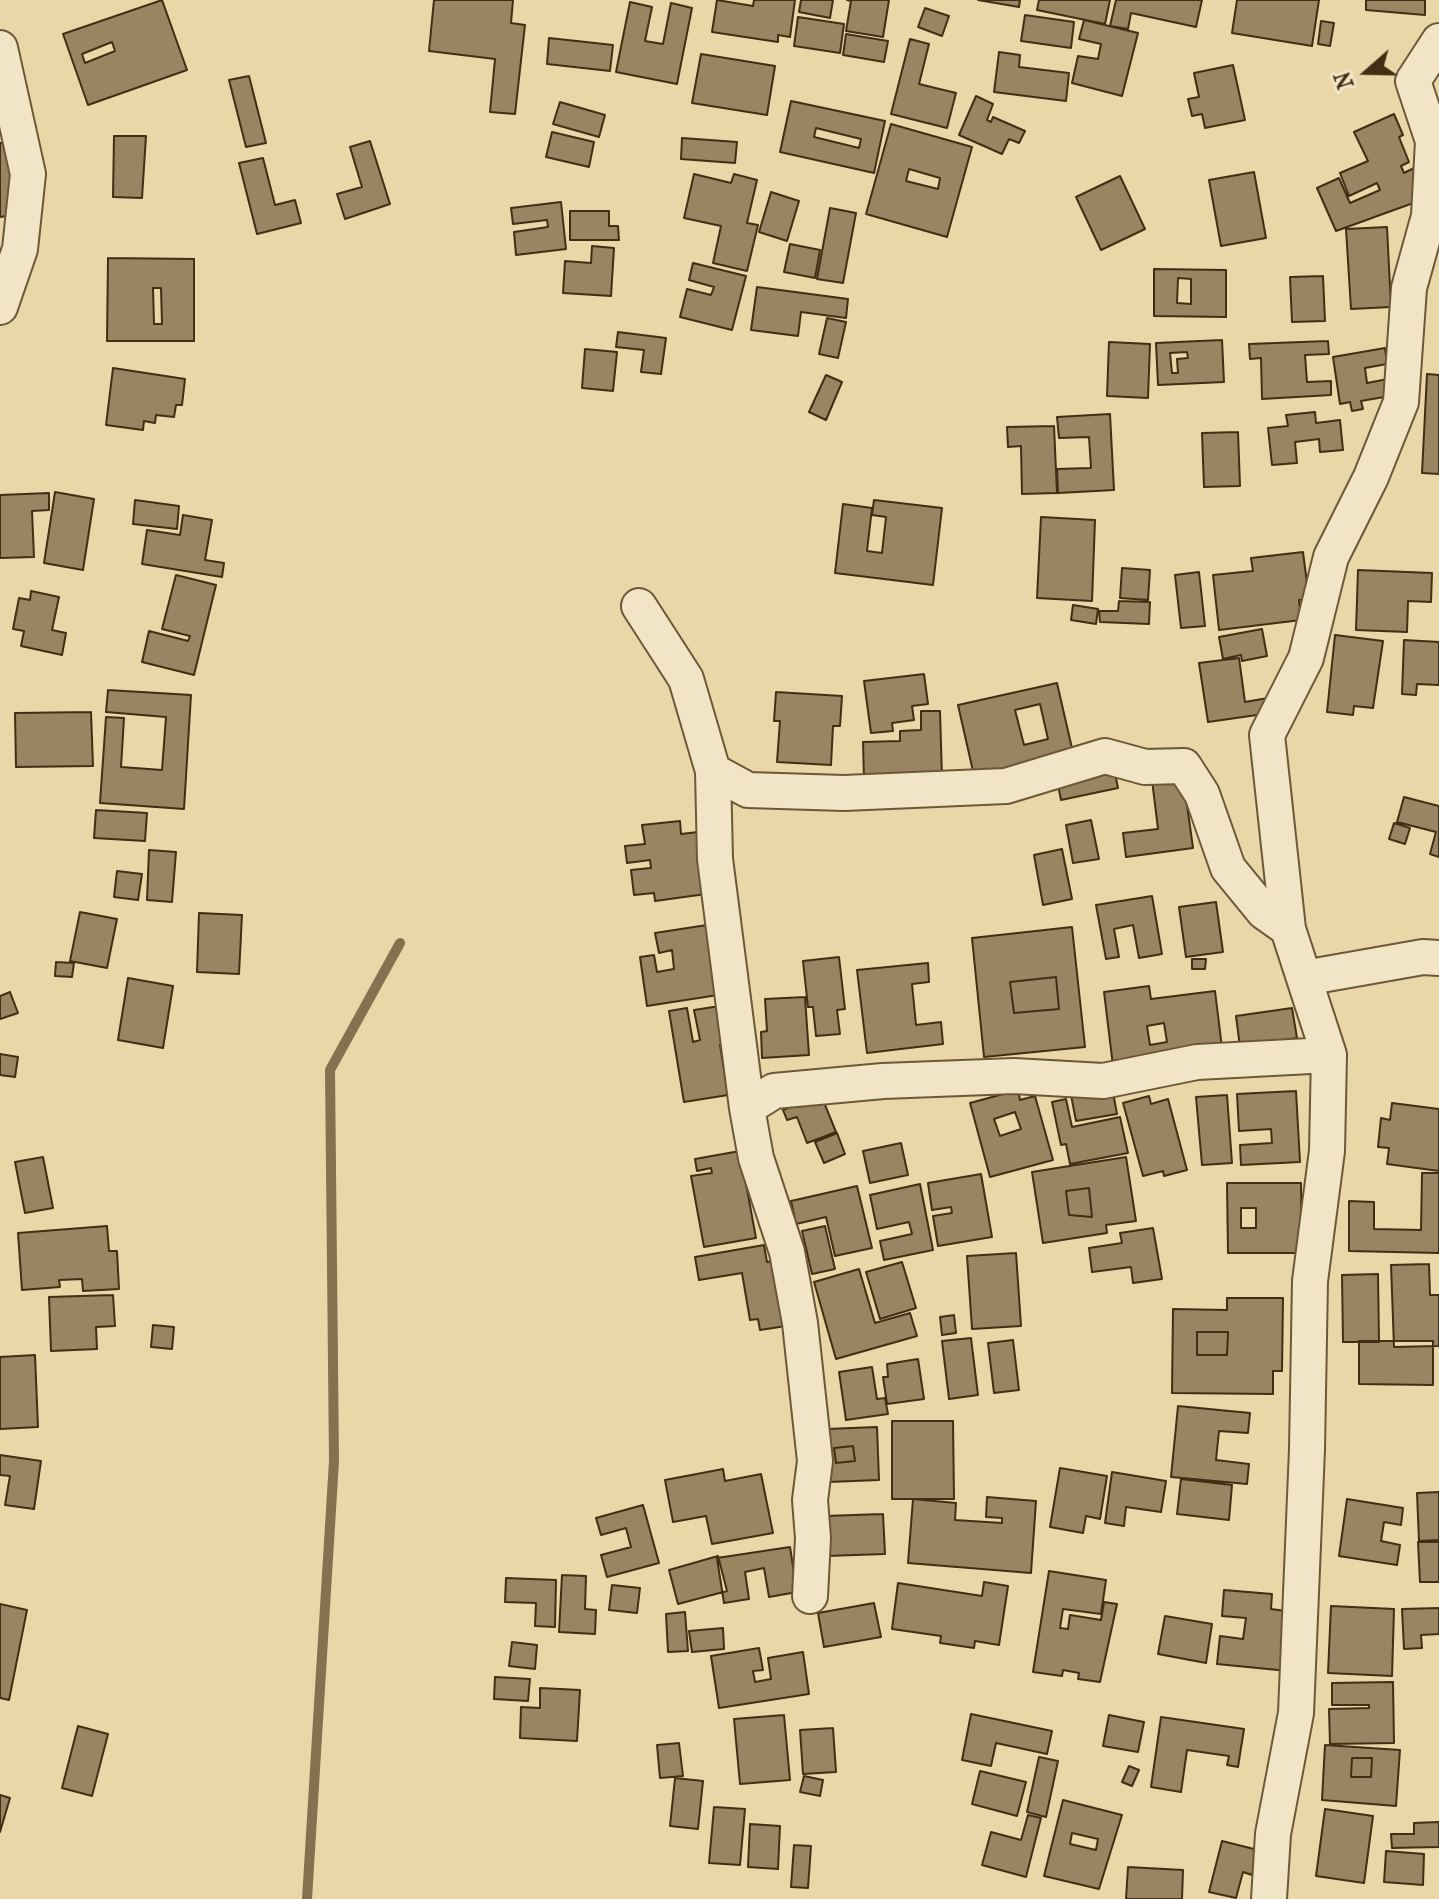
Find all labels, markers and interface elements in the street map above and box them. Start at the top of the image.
north arrow [1327,32,1407,112]
text: N [1329,68,1360,93]

